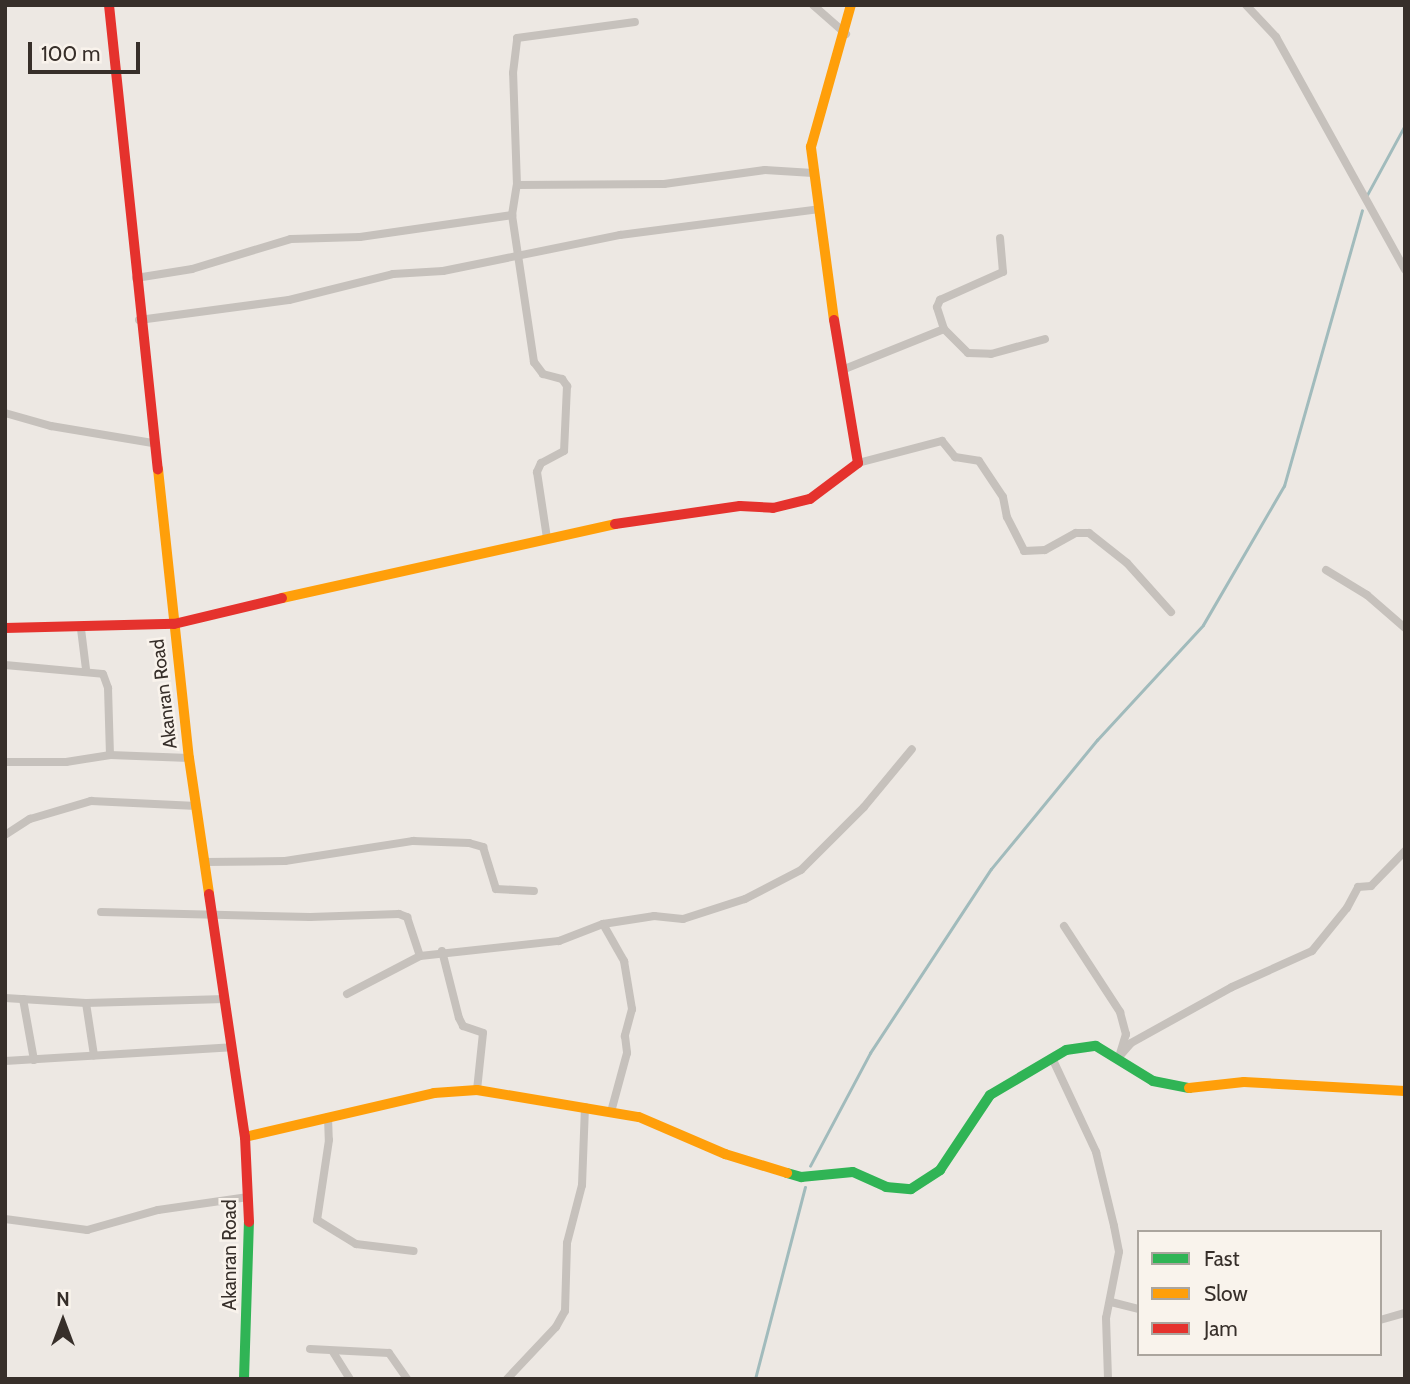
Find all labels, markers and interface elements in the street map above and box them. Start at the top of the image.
scale bar [32,28,144,72]
text: 100 m [41,41,100,66]
street label: Akanran Road [146,638,182,750]
street label: Akanran Road [219,1200,241,1310]
legend [1137,1230,1382,1356]
text: Fast [1204,1246,1240,1271]
text: Slow [1204,1281,1248,1306]
north arrow [28,1286,98,1356]
text: N [56,1288,70,1311]
text: Jam [1204,1316,1238,1341]

